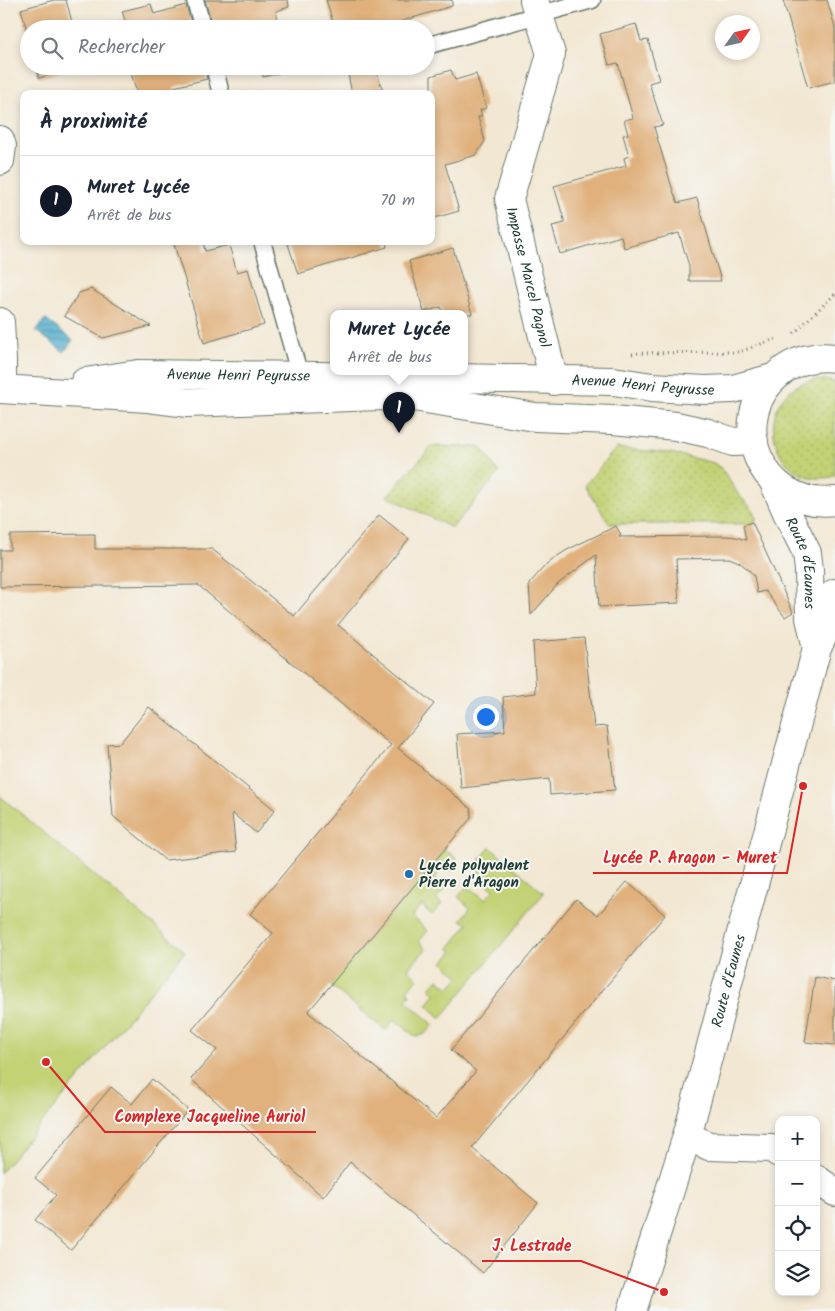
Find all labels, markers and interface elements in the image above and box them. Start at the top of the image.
north arrow [715,15,760,60]
search box [20,20,435,75]
text: Rechercher [78,33,165,63]
icon: search [38,34,66,62]
text: À proximité [40,106,147,139]
text: Muret Lycée [87,173,190,203]
text: 1 [54,188,58,213]
text: 70 m [380,188,415,213]
text: Arrêt de bus [87,203,171,228]
street label: Impasse Marcel Pagnol [498,204,556,351]
popup [330,310,468,375]
text: Muret Lycée [347,315,451,345]
text: Arrêt de bus [347,345,432,370]
street label: Avenue Henri Peyrusse [167,363,310,389]
street label: Avenue Henri Peyrusse [571,369,715,403]
pin: 1 [383,392,415,433]
street label: Route d'Eaunes [778,513,821,610]
your location [473,704,499,730]
callout: Lycée P. Aragon - Muret [593,842,787,873]
text: Lycée P. Aragon - Muret [603,846,778,871]
place label: Lycée polyvalent Pierre d'Aragon [419,854,530,895]
marker: Lycée polyvalent Pierre d'Aragon [403,868,415,880]
street label: Route d'Eaunes [705,931,753,1030]
callout: Complexe Jacqueline Auriol [105,1101,316,1132]
text: Complexe Jacqueline Auriol [115,1105,306,1130]
map controls [775,1116,820,1296]
button: + [775,1116,820,1161]
button: − [775,1161,820,1206]
button: locate [775,1206,820,1251]
callout: J. Lestrade [482,1230,581,1261]
text: J. Lestrade [492,1234,572,1259]
button: layers [775,1251,820,1296]

